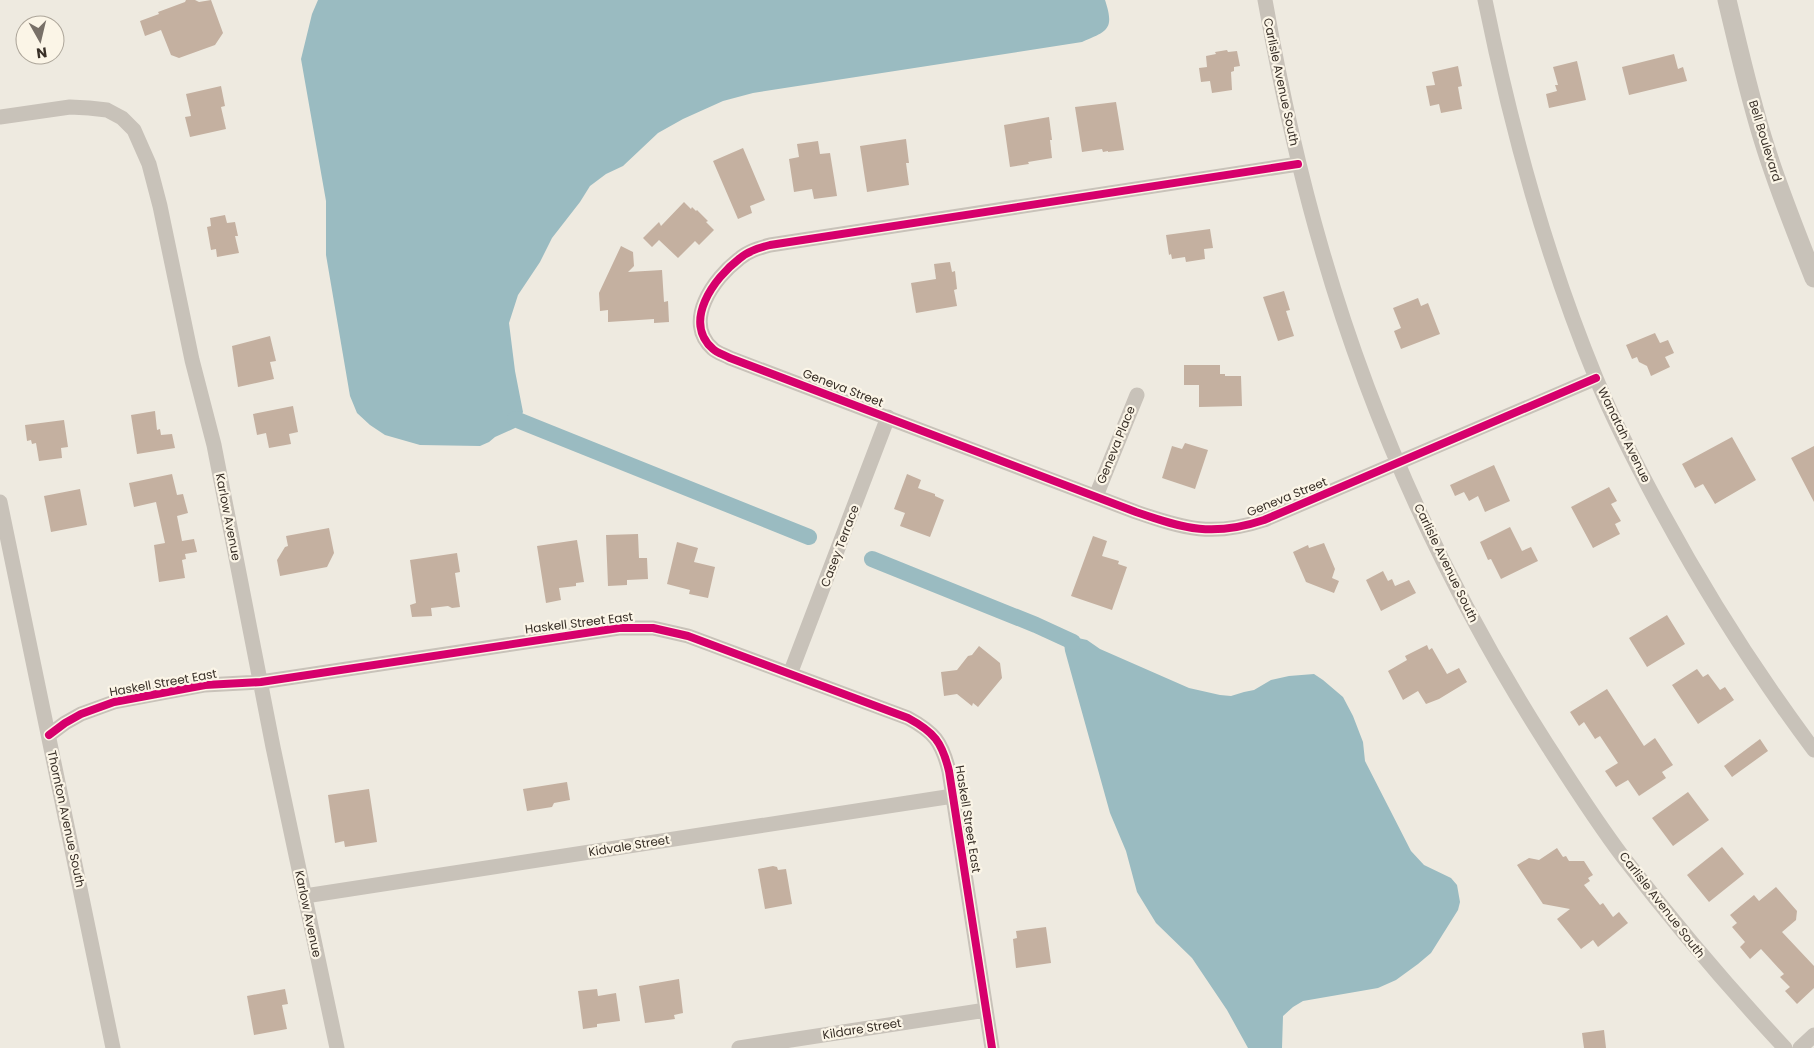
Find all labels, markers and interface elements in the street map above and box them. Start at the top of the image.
north arrow [15,15,65,65]
street label: Carlisle Avenue South [1260,16,1303,147]
text: N [35,42,48,64]
street label: Bell Boulevard [1745,98,1786,184]
street label: Geneva Street [800,364,886,411]
street label: Wanatah Avenue [1594,384,1655,485]
street label: Geneva Place [1092,403,1139,486]
street label: Karlow Avenue [212,472,245,562]
street label: Geneva Street [1244,473,1329,520]
street label: Carlisle Avenue South [1410,500,1483,625]
street label: Casey Terrace [816,502,863,589]
street label: Haskell Street East [524,607,634,638]
street label: Haskell Street East [108,665,218,700]
street label: Thornton Avenue South [44,749,89,889]
street label: Haskell Street East [952,764,985,874]
street label: Kidvale Street [587,831,671,860]
street label: Carlisle Avenue South [1616,848,1709,961]
street label: Karlow Avenue [291,869,326,959]
street label: Kildare Street [821,1014,903,1043]

